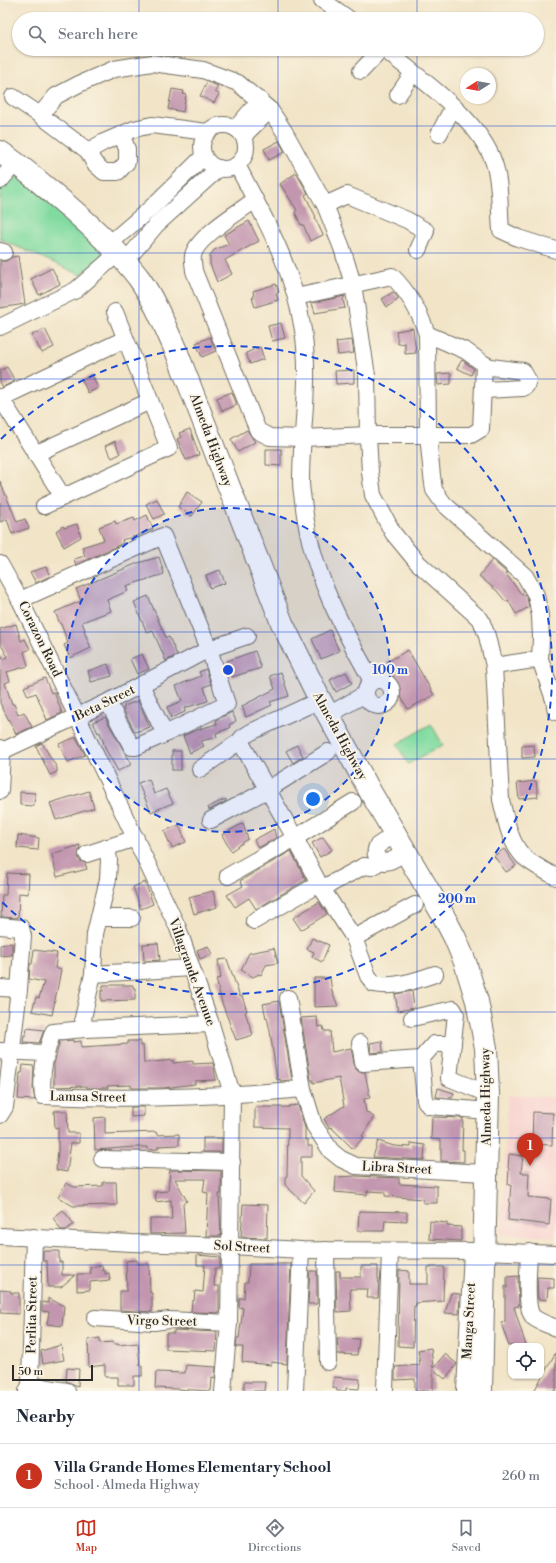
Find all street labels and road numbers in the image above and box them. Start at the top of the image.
street label: Almeda Highway [186,390,236,489]
street label: Corazon Road [15,598,66,680]
street label: Beta Street [71,681,138,725]
street label: Almeda Highway [309,688,371,783]
street label: Villagrande Avenue [165,915,219,1028]
street label: Almeda Highway [477,1047,495,1147]
street label: Lamsa Street [49,1088,127,1106]
street label: Libra Street [361,1158,433,1178]
street label: Sol Street [213,1238,271,1256]
street label: Perlita Street [23,1276,41,1354]
street label: Manga Street [459,1282,479,1360]
street label: Virgo Street [126,1312,198,1330]

